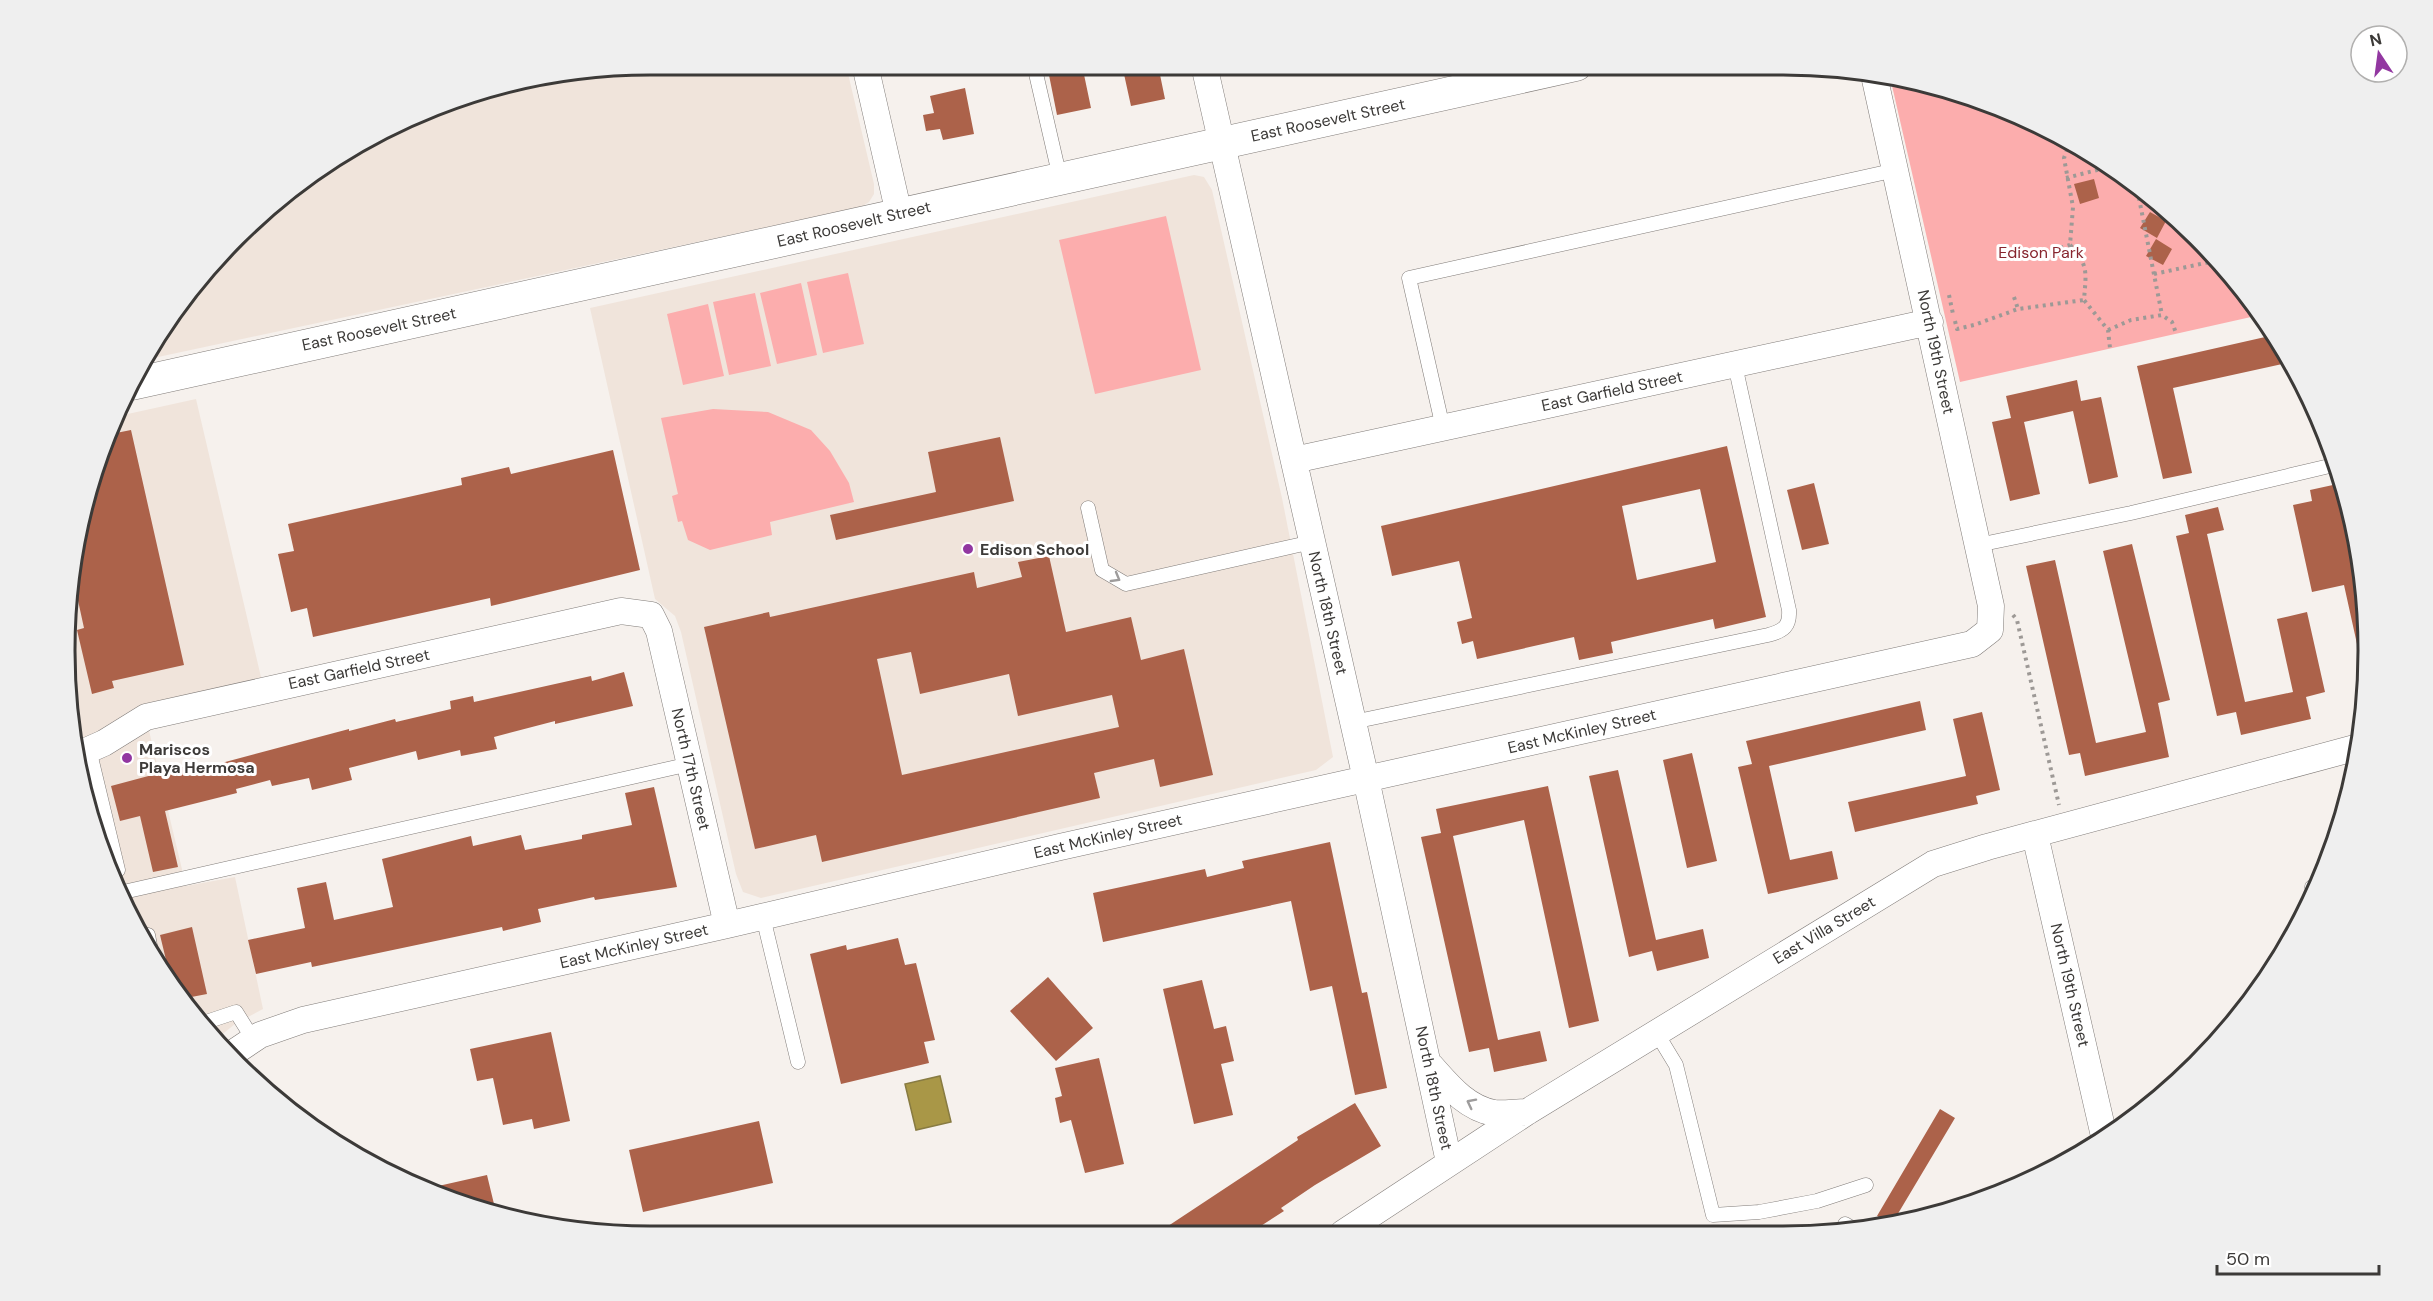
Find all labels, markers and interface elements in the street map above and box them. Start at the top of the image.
north arrow [2349,24,2409,84]
text: N [2368,28,2384,51]
street label: East Roosevelt Street [1249,93,1407,147]
street label: East Roosevelt Street [775,196,933,252]
park label: Edison Park [1998,242,2084,263]
street label: North 19th Street [1913,288,1959,416]
street label: East Roosevelt Street [300,302,458,356]
street label: East Garfield Street [1539,366,1685,416]
place label: Edison School [980,539,1089,560]
marker: Edison School [961,542,975,556]
street label: North 18th Street [1304,549,1352,677]
one-way arrow [1110,571,1120,582]
street label: East Garfield Street [286,644,432,694]
street label: East McKinley Street [1506,704,1658,758]
street label: North 17th Street [667,706,715,832]
place label: Mariscos Playa Hermosa [139,739,255,778]
marker: Mariscos Playa Hermosa [120,751,134,765]
street label: East McKinley Street [1032,809,1184,863]
street label: East Villa Street [1769,891,1879,969]
street label: East McKinley Street [558,919,710,973]
street label: North 19th Street [2046,921,2094,1049]
street label: North 18th Street [1411,1024,1457,1152]
one-way arrow [1467,1099,1477,1110]
scale bar [2217,1238,2379,1276]
text: 50 m [2226,1247,2270,1271]

